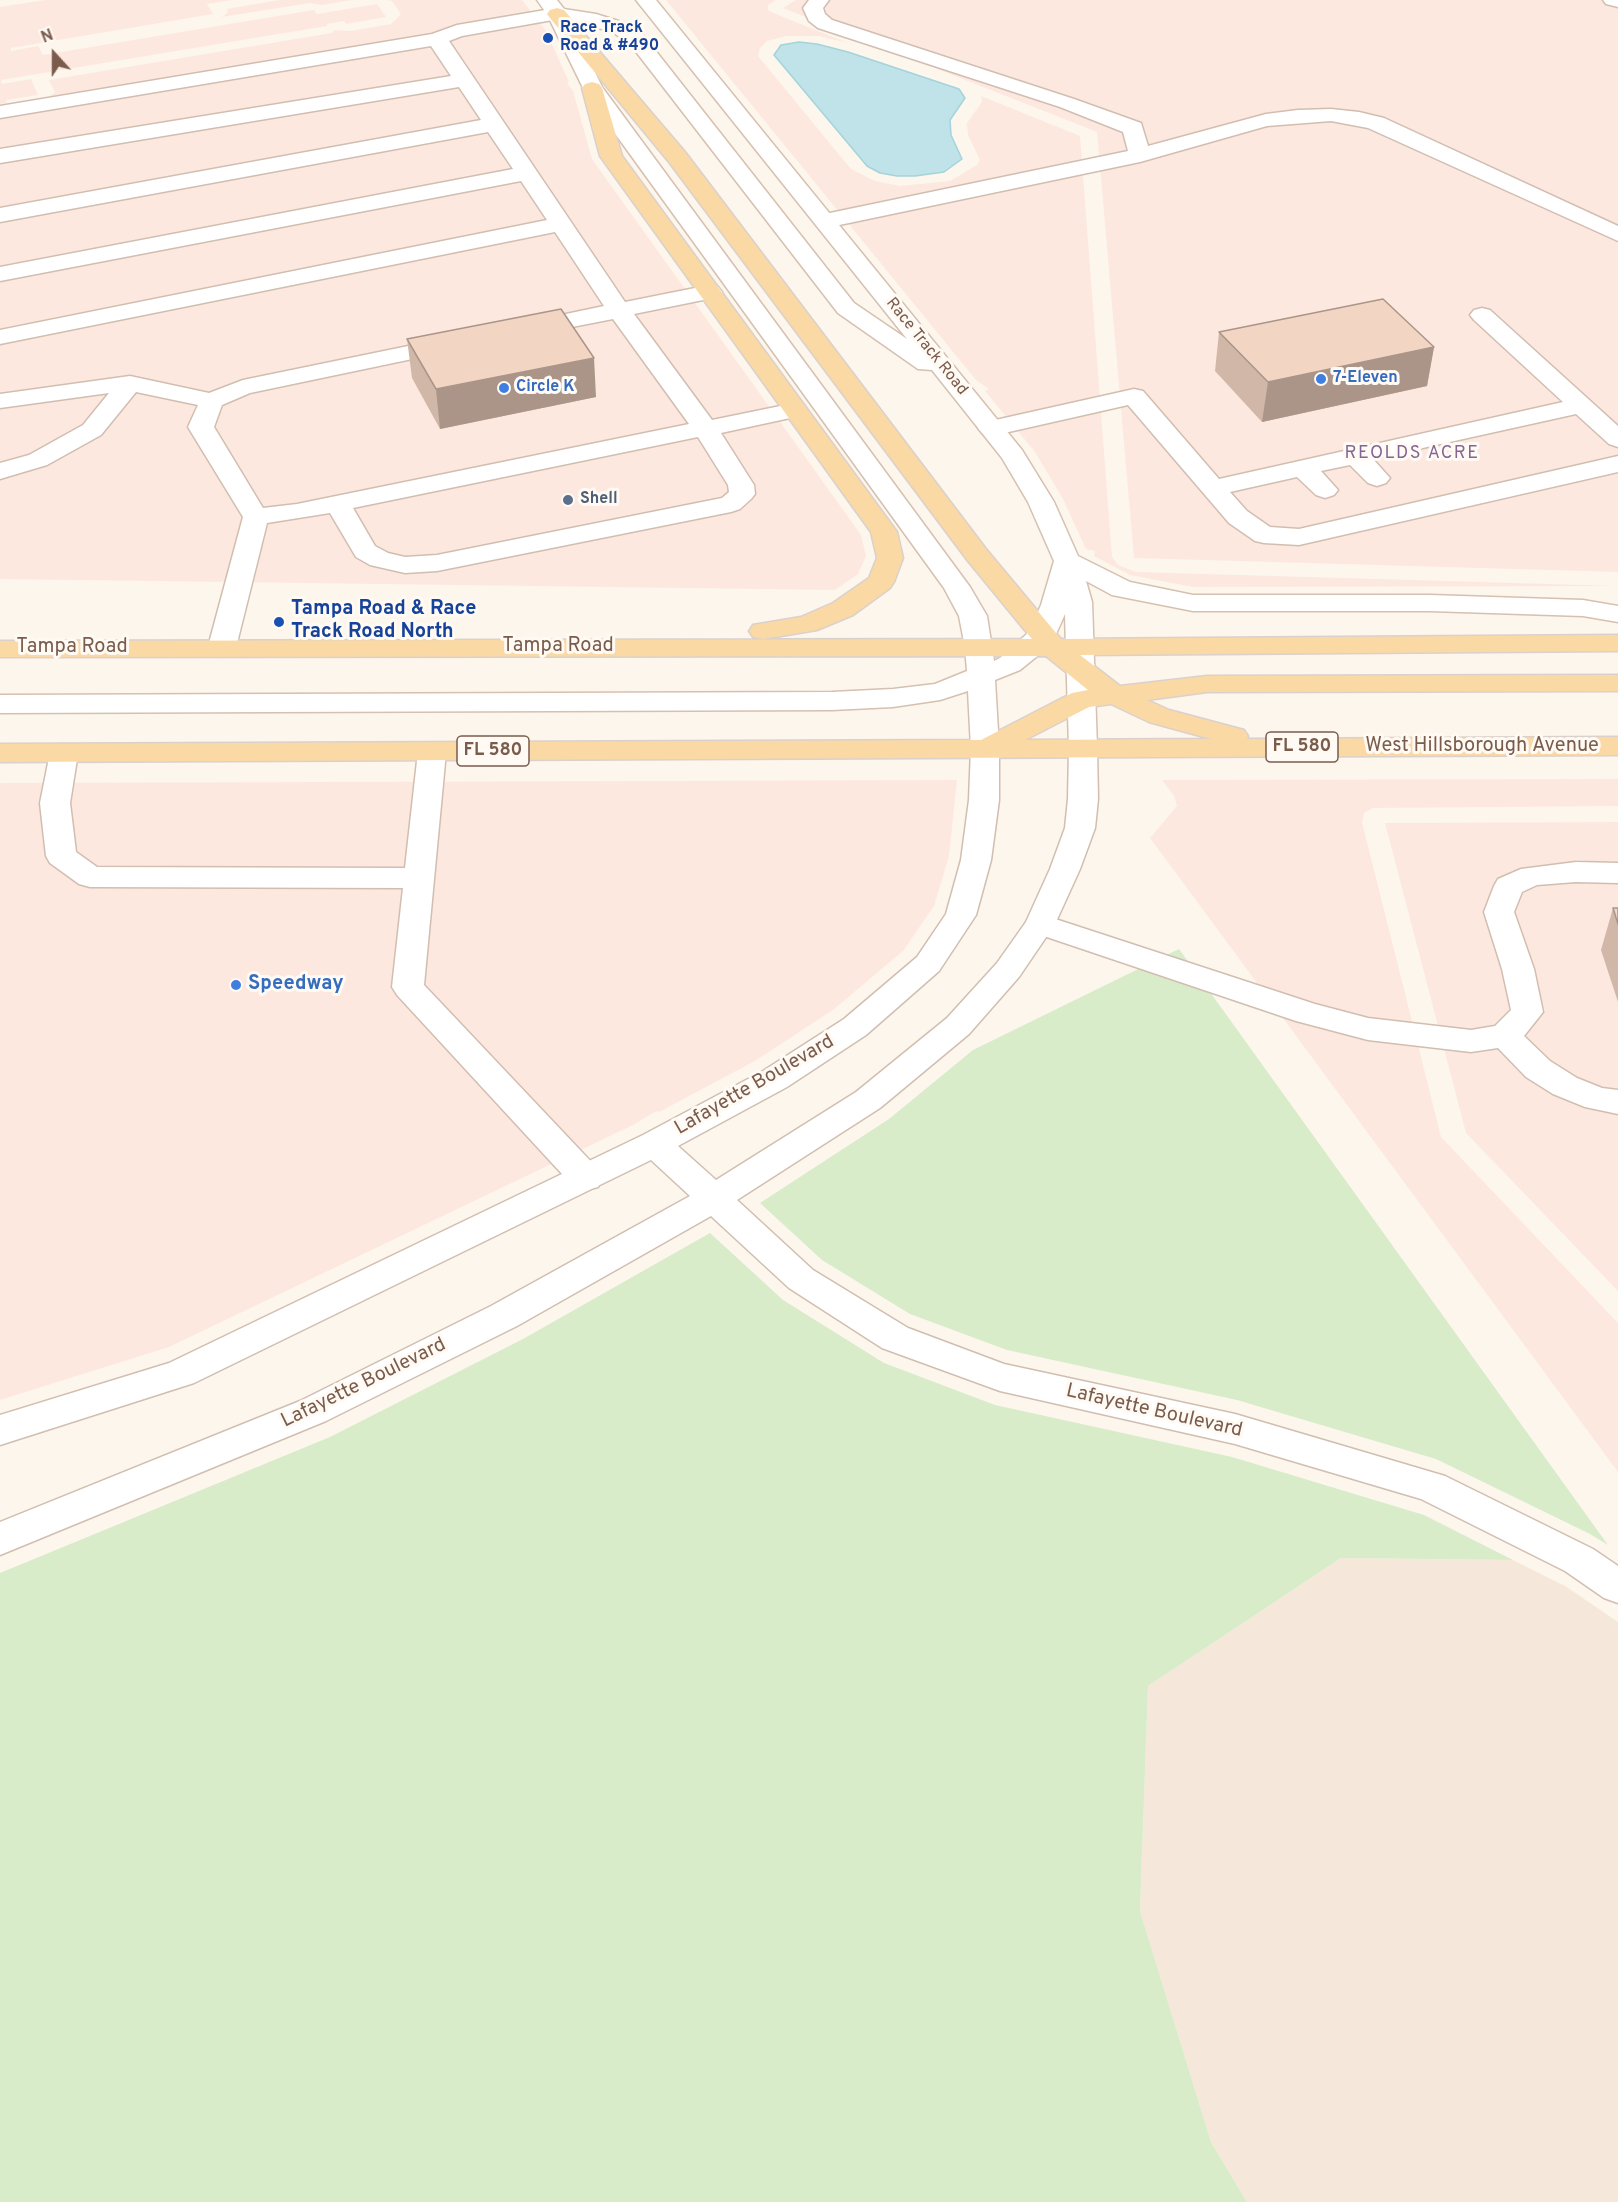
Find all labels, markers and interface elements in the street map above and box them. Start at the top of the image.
place label: Race Track Road & #490 [560,19,659,57]
north arrow [24,24,84,84]
text: N [39,26,57,49]
marker: Race Track Road & #490 [541,31,555,45]
street label: Race Track Road [881,295,971,399]
place label: 7-Eleven [1333,369,1398,389]
marker: 7-Eleven [1314,372,1328,386]
place label: Circle K [516,378,575,398]
marker: Circle K [497,381,511,395]
district label: REOLDS ACRE [1344,443,1480,465]
place label: Shell [580,490,618,510]
marker: Shell [561,493,575,507]
place label: Tampa Road & Race Track Road North [291,598,476,645]
marker: Tampa Road & Race Track Road North [272,615,286,629]
street label: Tampa Road [502,635,614,659]
street label: Tampa Road [16,636,128,660]
road number: FL 580 [1266,732,1338,762]
street label: West Hillsborough Avenue [1365,735,1599,759]
road number: FL 580 [457,736,529,766]
place label: Speedway [248,973,344,997]
marker: Speedway [229,978,243,992]
street label: Lafayette Boulevard [671,1031,839,1141]
street label: Lafayette Boulevard [278,1334,450,1434]
street label: Lafayette Boulevard [1063,1380,1245,1444]

